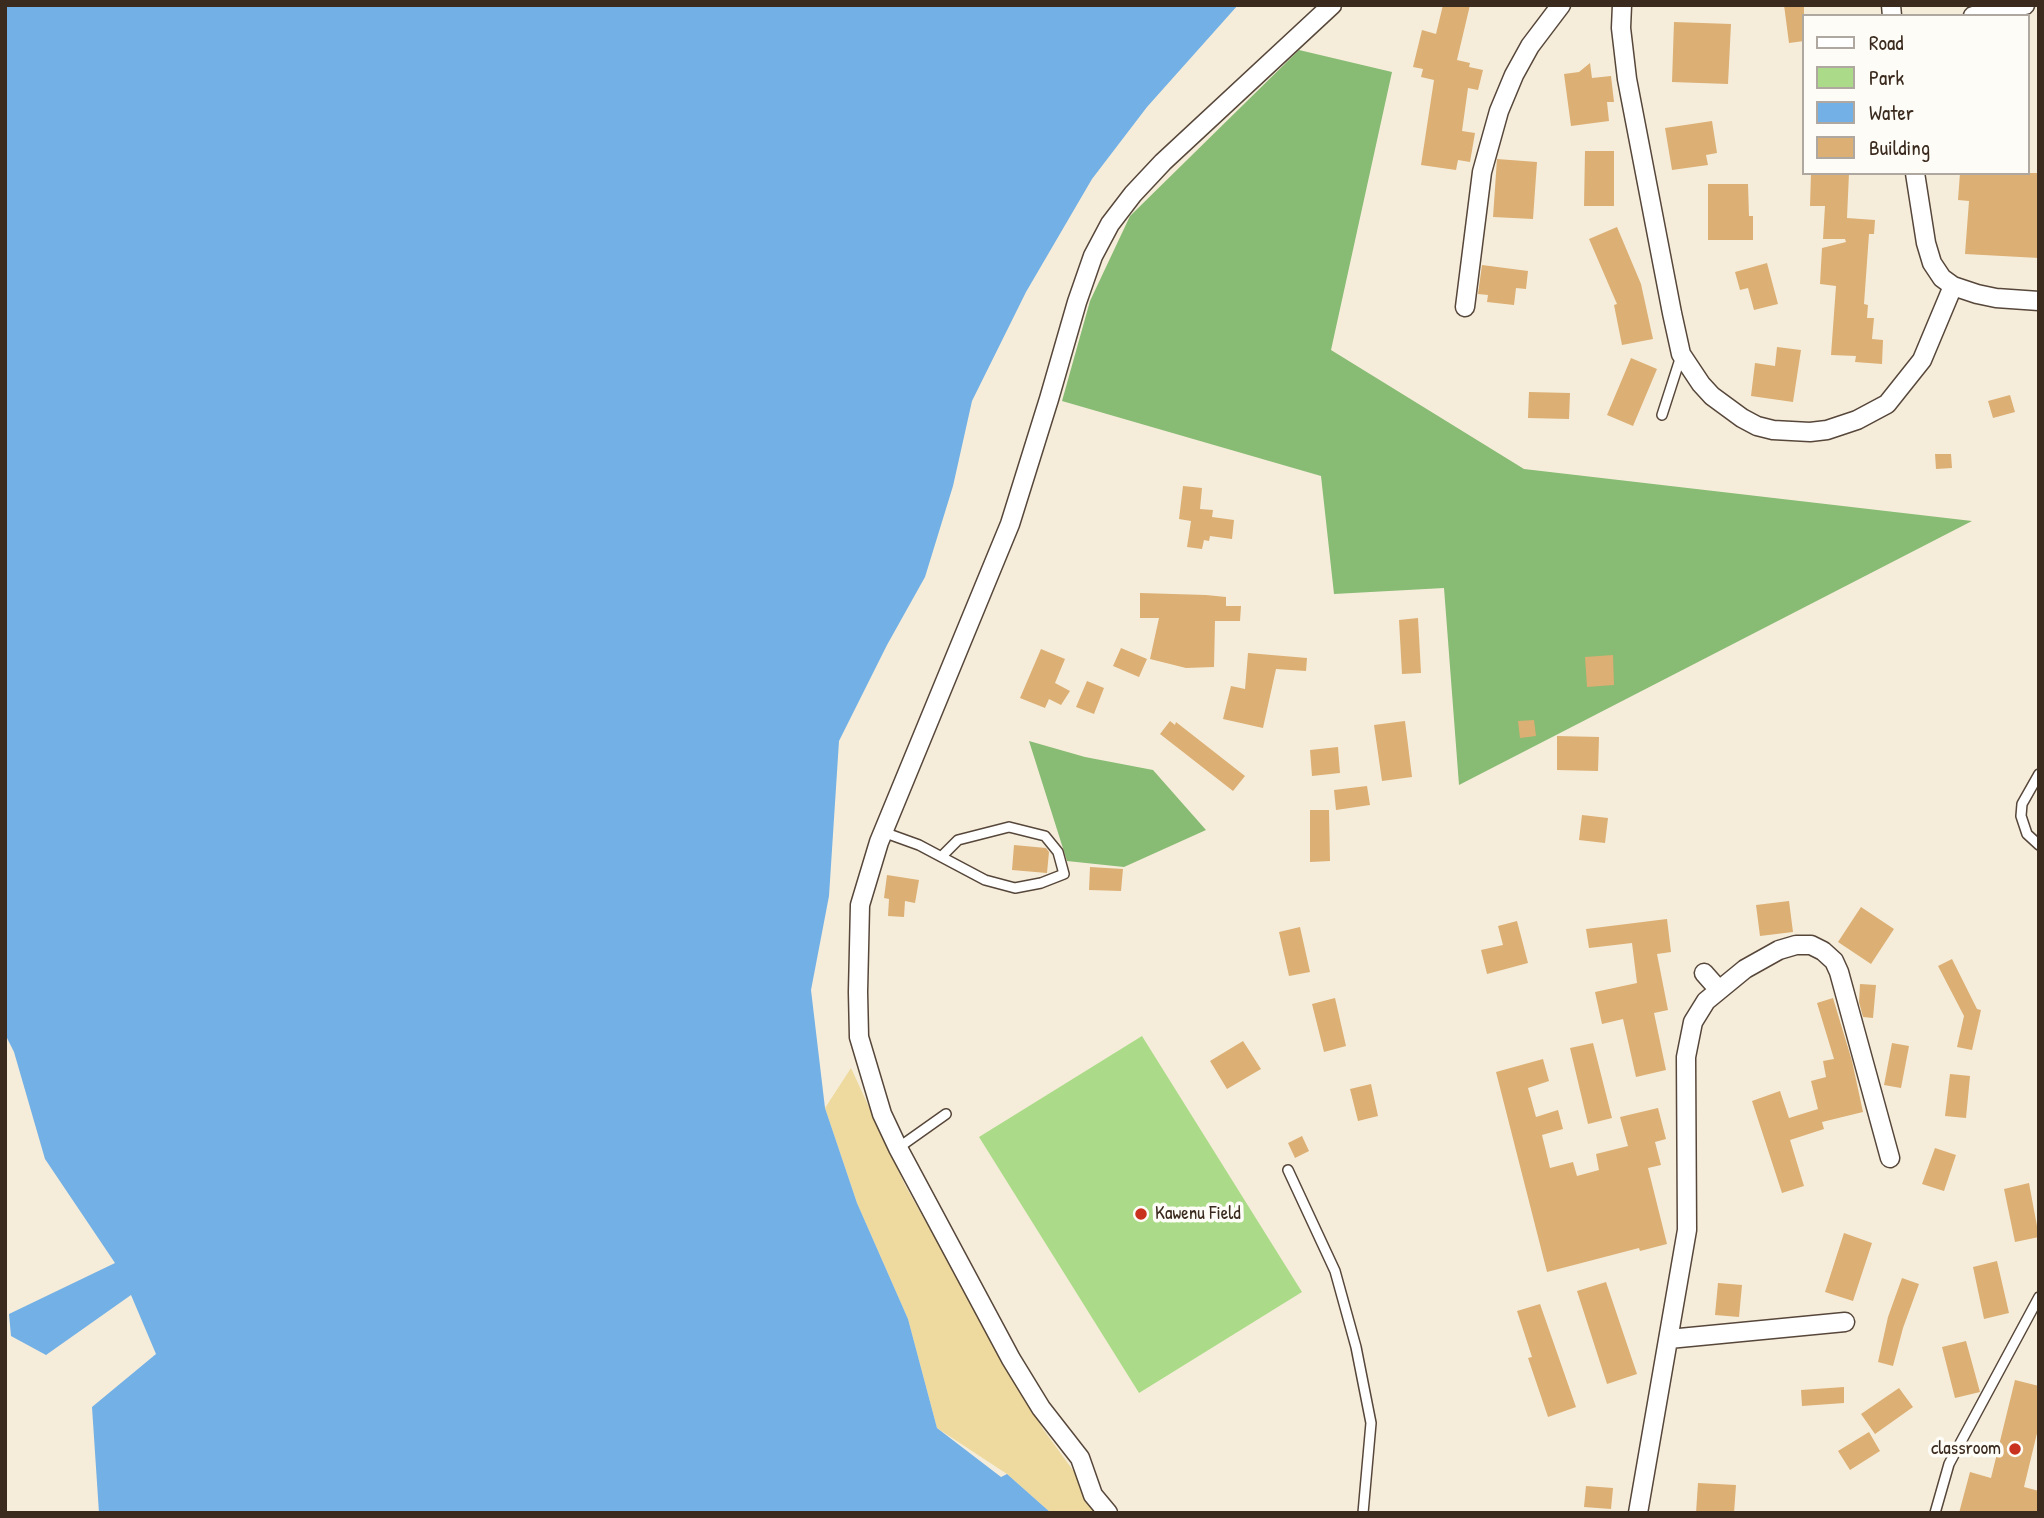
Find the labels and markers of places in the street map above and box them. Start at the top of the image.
place label: Kawenu Field [1155,1203,1241,1225]
marker: Kawenu Field [1133,1206,1149,1222]
place label: classroom [1931,1438,2001,1460]
marker: classroom [2007,1441,2023,1457]

